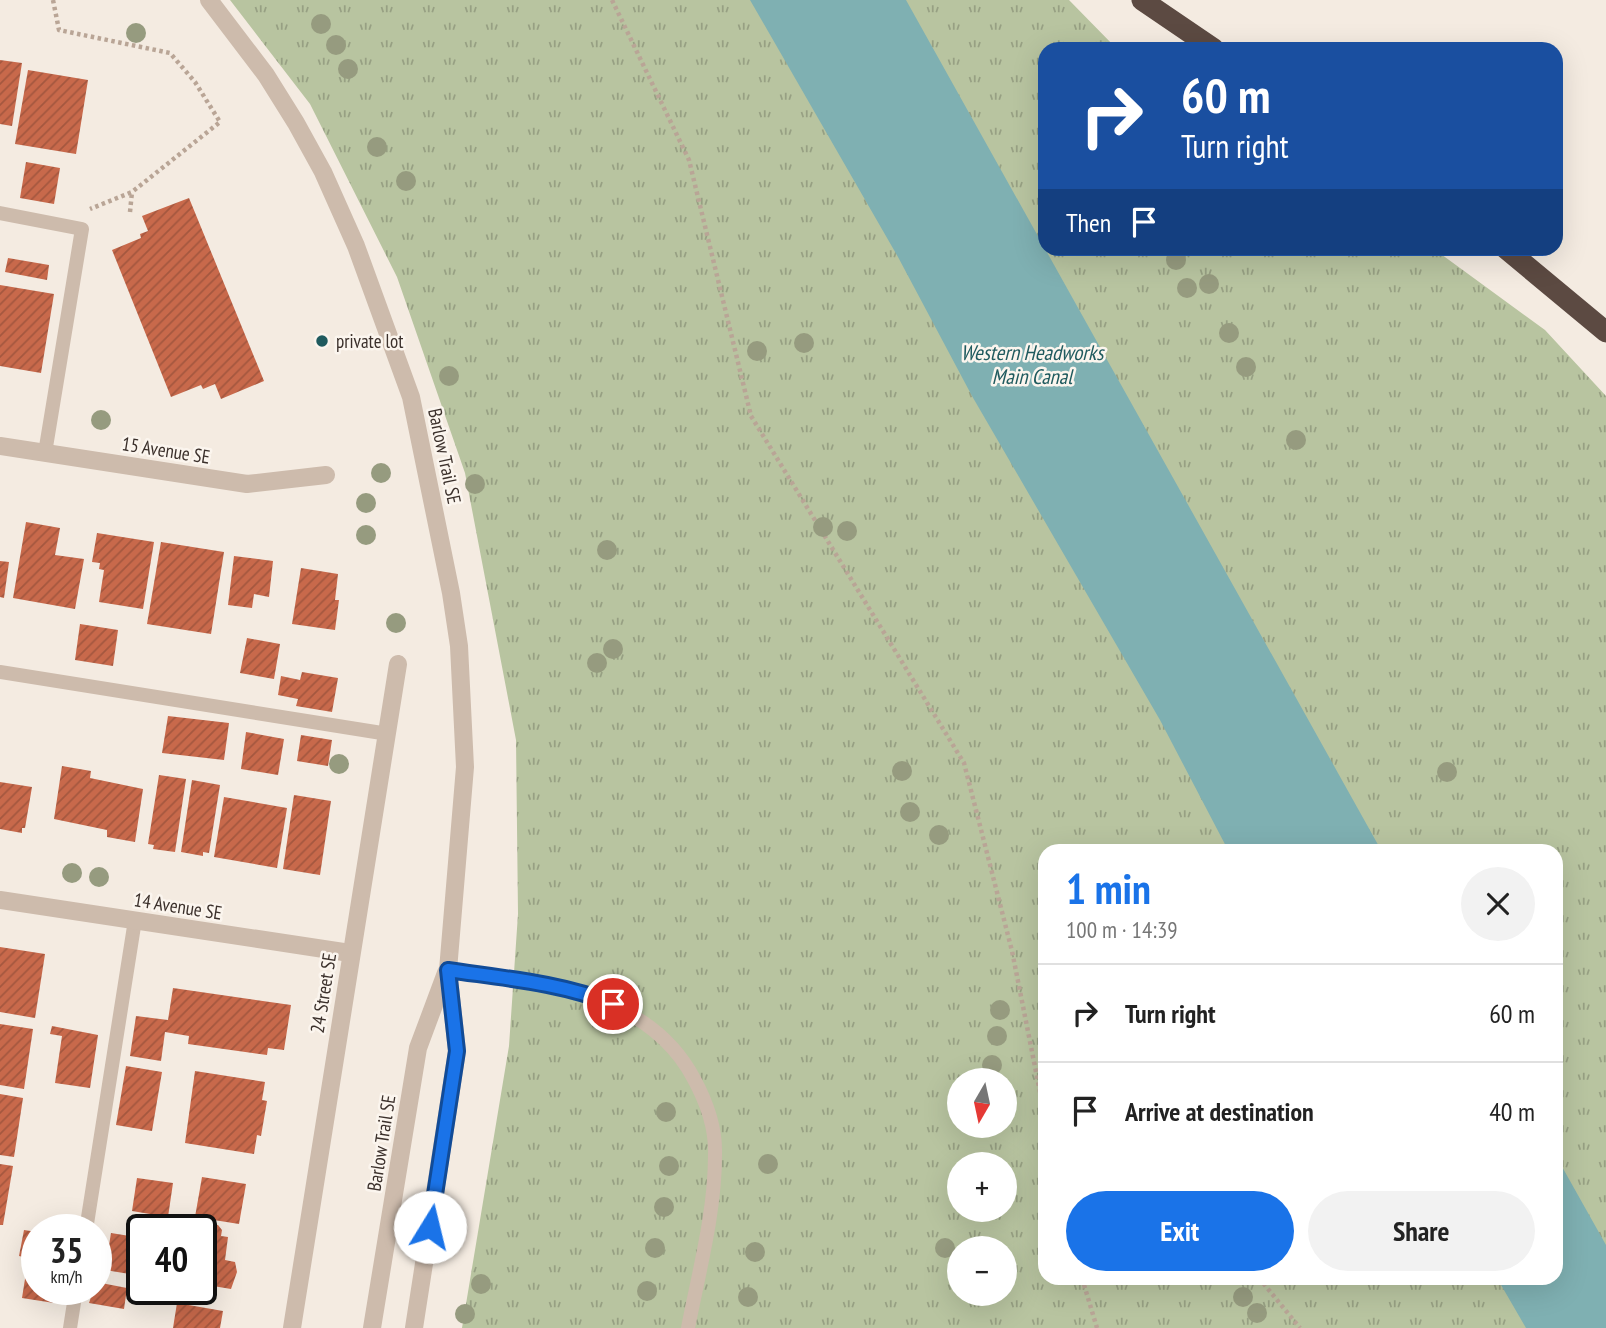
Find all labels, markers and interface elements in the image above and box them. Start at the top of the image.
text: 60 m [1181,63,1270,127]
icon: right [1066,70,1157,161]
text: Turn right [1181,125,1289,167]
icon: arrive [1125,203,1163,241]
text: Then [1066,206,1111,239]
place label: private lot [336,329,404,353]
marker: private lot [314,333,330,349]
water label: Western Headworks Main Canal [961,339,1105,390]
street label: Barlow Trail SE [423,406,467,506]
street label: 15 Avenue SE [120,431,212,469]
text: 1 min [1066,861,1151,916]
button: close [1461,867,1535,941]
street label: 14 Avenue SE [132,887,224,925]
text: 100 m · 14:39 [1066,915,1178,944]
street label: 24 Street SE [305,951,341,1035]
pin [583,974,643,1034]
icon: arrive [594,985,632,1023]
icon: right [1066,994,1104,1032]
text: Turn right [1125,997,1216,1030]
text: 60 m [1489,997,1535,1030]
north arrow [947,1068,1017,1138]
map controls [947,1068,1017,1306]
icon: arrive [1066,1092,1104,1130]
street label: Barlow Trail SE [362,1093,400,1193]
text: Arrive at destination [1125,1095,1314,1128]
text: 40 m [1489,1095,1535,1128]
button: + [947,1152,1017,1222]
position arrow [393,1190,467,1264]
button: Exit [1066,1191,1294,1271]
button: Share [1308,1191,1535,1271]
speed limit sign: 40 [126,1214,217,1305]
text: 35 [50,1227,83,1273]
button: − [947,1236,1017,1306]
text: km/h [51,1265,82,1288]

